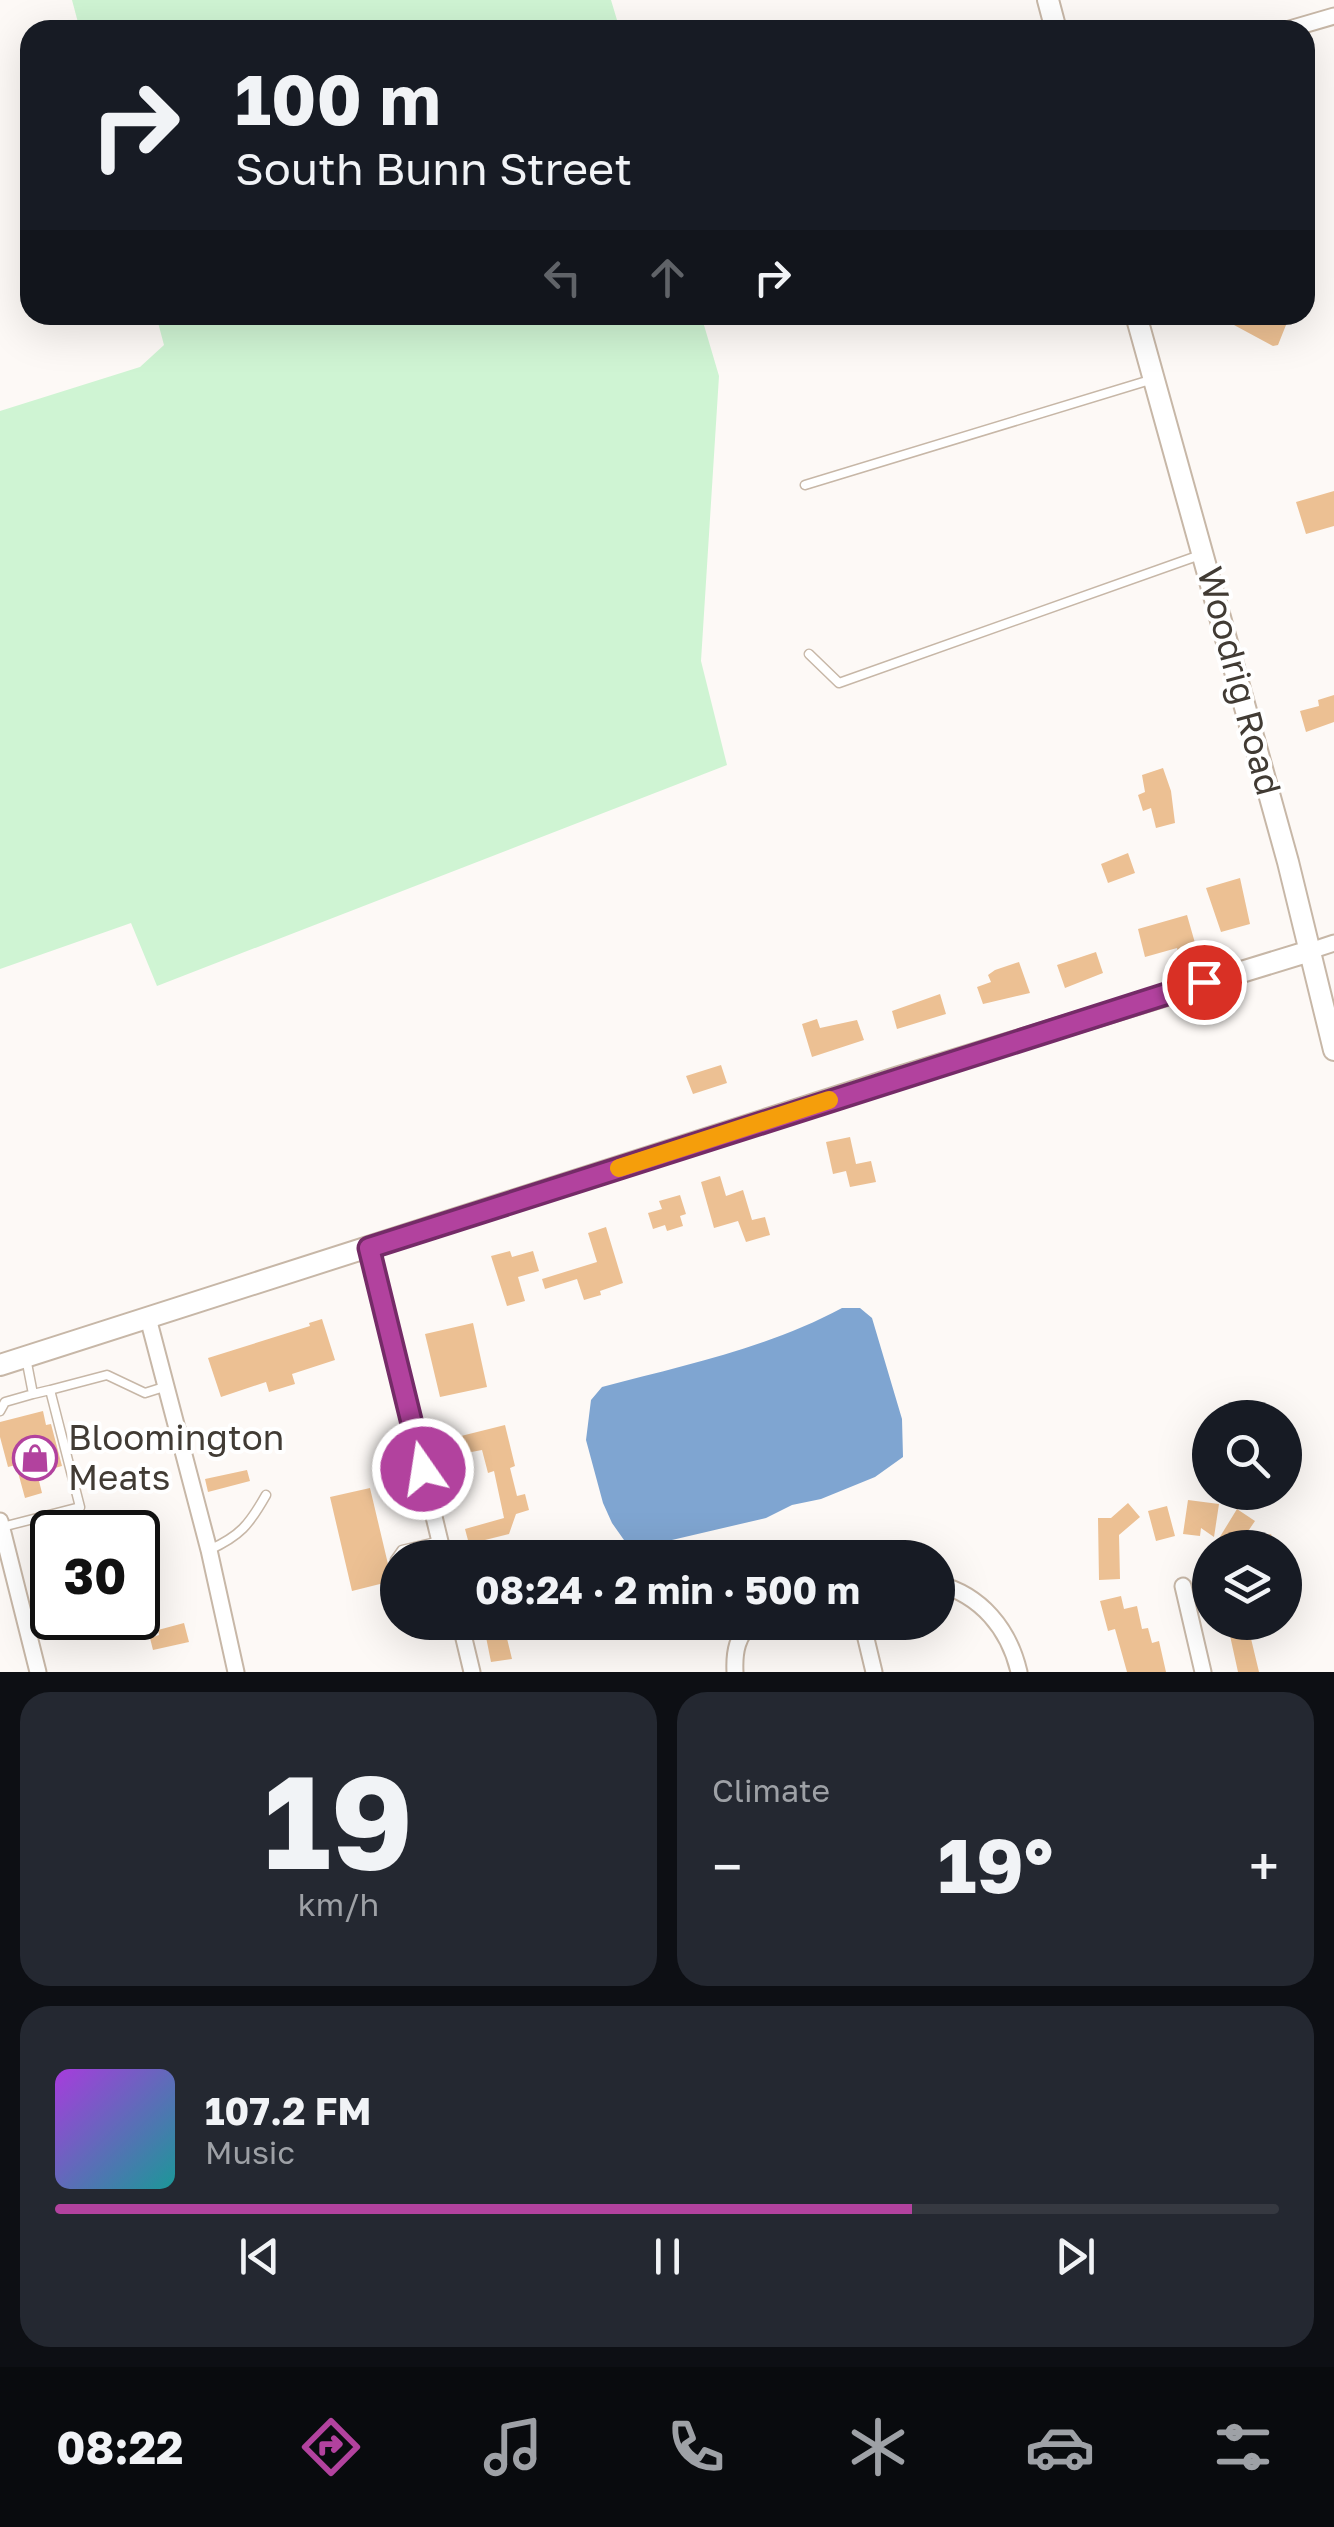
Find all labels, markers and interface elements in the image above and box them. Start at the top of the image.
text: 100 m [235,56,441,140]
icon: right [70,60,200,190]
text: South Bunn Street [235,141,632,195]
icon: left [535,250,590,305]
icon: ahead [640,250,695,305]
icon: right [745,250,800,305]
street label: Woodrig Road [1189,562,1291,800]
pin [1162,940,1247,1025]
icon: arrive [1177,955,1232,1010]
map controls [1192,1400,1302,1640]
button: search [1192,1400,1302,1510]
place label: Bloomington Meats [68,1416,284,1498]
position arrow [371,1417,475,1521]
shop icon: Bloomington Meats [12,1435,58,1481]
speed limit sign: 30 [30,1510,160,1640]
button: layers [1192,1530,1302,1640]
text: 08:24 · 2 min · 500 m [475,1567,860,1612]
text: 19 [264,1742,413,1898]
text: Climate [712,1771,830,1809]
text: 19° [938,1819,1053,1910]
text: − [712,1833,742,1899]
text: + [1249,1833,1279,1899]
text: km/h [298,1885,379,1923]
text: 107.2 FM [205,2088,371,2133]
text: Music [205,2133,295,2171]
icon: previous [232,2229,287,2284]
icon: pause [640,2229,695,2284]
icon: next [1048,2229,1103,2284]
icon: directions [296,2412,366,2482]
icon: music [478,2412,548,2482]
icon: phone [661,2412,731,2482]
icon: climate [843,2412,913,2482]
icon: car [1025,2412,1095,2482]
icon: filters [1208,2412,1278,2482]
text: 08:22 [56,2420,184,2474]

